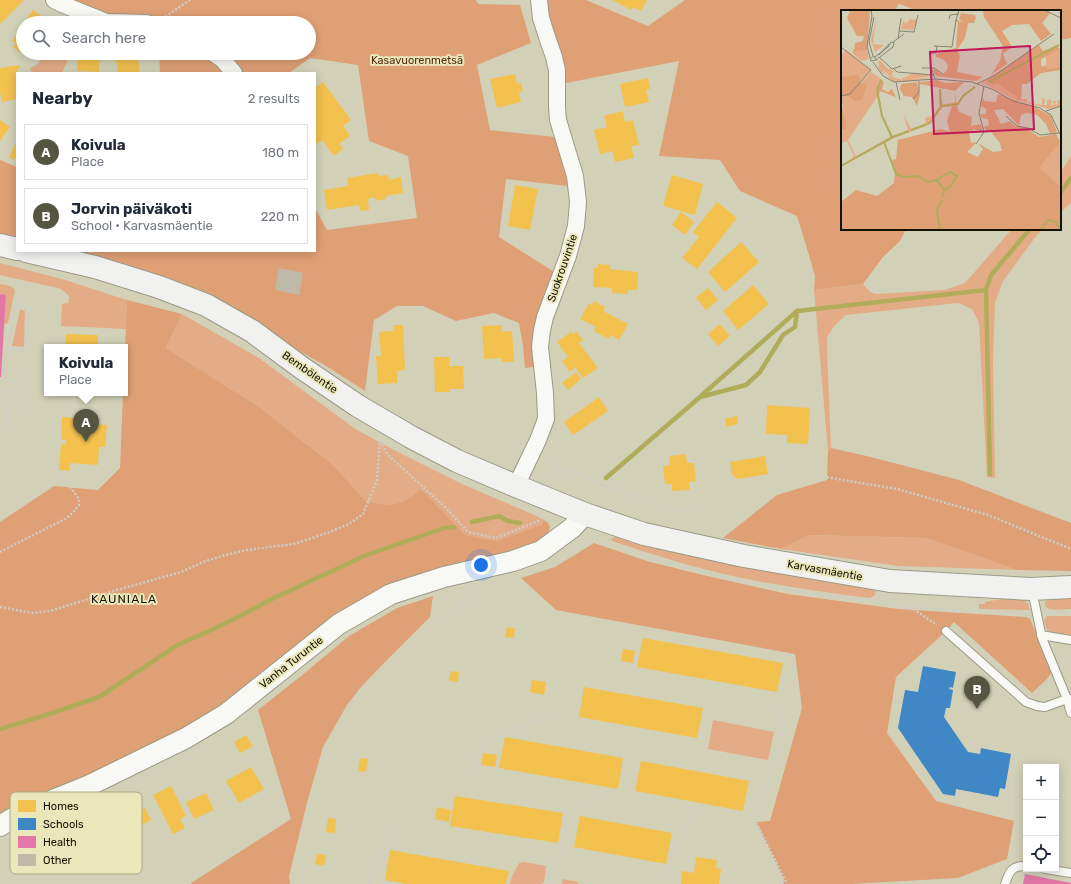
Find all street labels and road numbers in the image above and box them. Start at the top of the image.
street label: Suokrouvintie [545,233,580,304]
street label: Bembölentie [279,349,340,396]
street label: Karvasmäentie [786,557,863,583]
street label: Vanha Turuntie [257,634,326,691]

